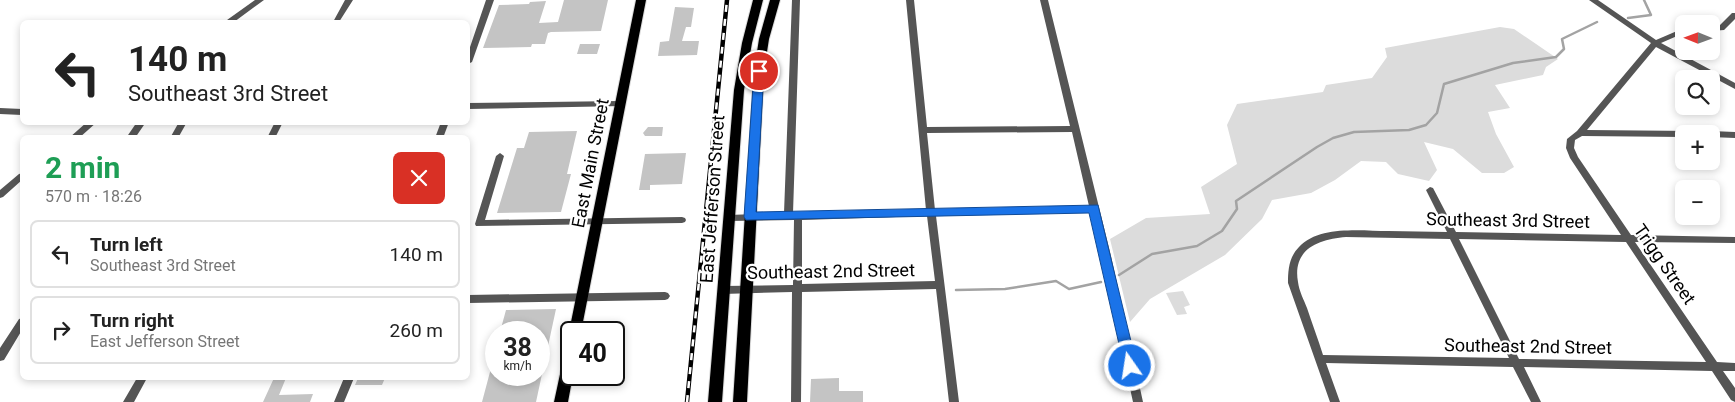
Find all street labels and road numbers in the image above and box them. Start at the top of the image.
street label: East Main Street [567,96,613,230]
street label: East Jefferson Street [696,114,728,284]
street label: Southeast 3rd Street [1426,208,1590,232]
street label: Trigg Street [1630,220,1700,308]
street label: Southeast 2nd Street [747,259,915,283]
street label: Southeast 2nd Street [1444,334,1612,358]

